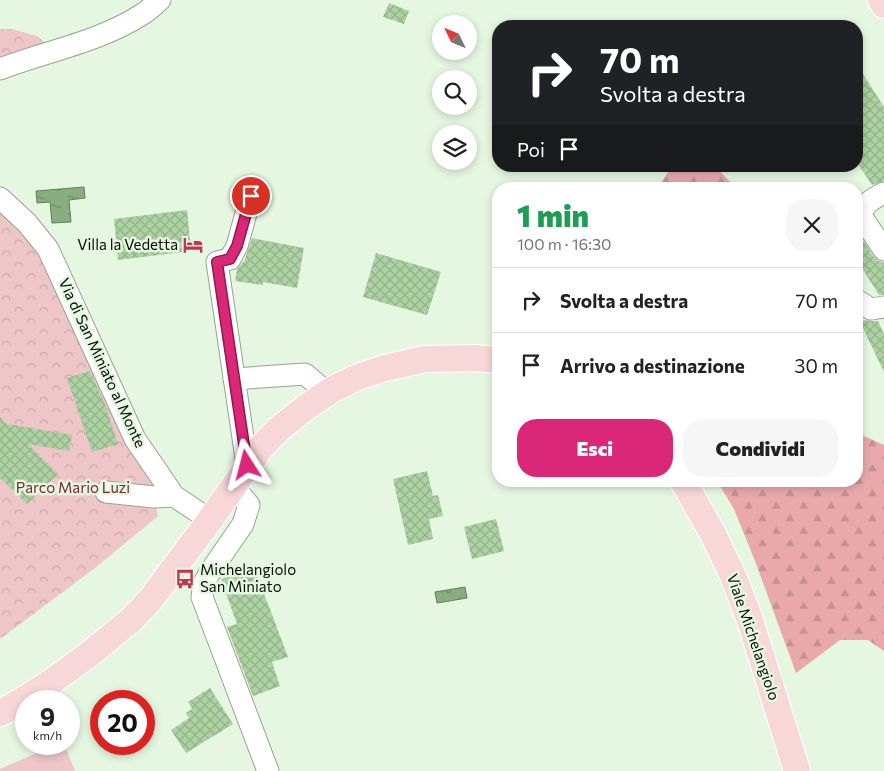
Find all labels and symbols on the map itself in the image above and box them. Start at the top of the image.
north arrow [432,15,478,60]
pin [230,175,272,217]
hotel icon: Villa la Vedetta [182,234,204,256]
place label: Villa la Vedetta [77,235,178,253]
street label: Via di San Miniato al Monte [56,275,150,450]
position arrow [220,438,272,490]
park label: Parco Mario Luzi [16,478,130,496]
place label: Michelangiolo San Miniato [200,560,296,595]
bus stop icon: Michelangiolo San Miniato [174,568,196,590]
street label: Viale Michelangiolo [724,571,784,702]
speed limit sign: 20 [90,690,155,755]

